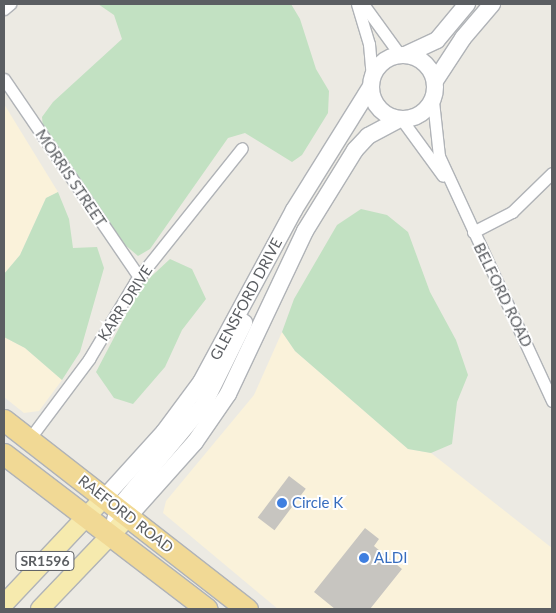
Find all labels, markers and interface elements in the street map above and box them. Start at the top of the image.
street label: MORRIS STREET [32,126,110,230]
street label: GLENSFORD DRIVE [206,235,286,363]
street label: BELFORD ROAD [470,240,536,350]
street label: KARR DRIVE [94,262,156,344]
street label: RAEFORD ROAD [75,471,177,557]
place label: Circle K [292,494,343,512]
marker: Circle K [276,497,288,509]
place label: ALDI [374,549,407,567]
road number: SR1596 [15,550,75,572]
marker: ALDI [358,552,370,564]

